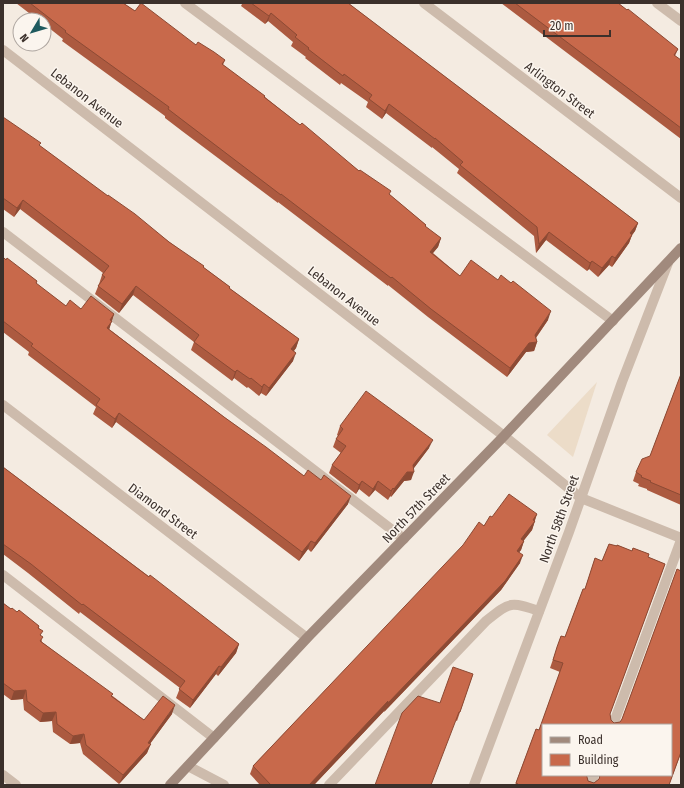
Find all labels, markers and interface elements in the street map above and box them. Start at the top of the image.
north arrow [12,12,52,52]
scale bar [544,12,610,38]
text: 20 m [550,19,574,33]
text: N [17,31,32,44]
street label: Arlington Street [522,59,599,122]
street label: Lebanon Avenue [48,65,126,131]
street label: Lebanon Avenue [305,263,383,329]
street label: North 57th Street [379,470,453,546]
street label: North 58th Street [536,472,582,565]
street label: Diamond Street [125,480,201,542]
legend [542,724,672,776]
text: Road [578,733,603,747]
text: Building [578,753,619,767]

